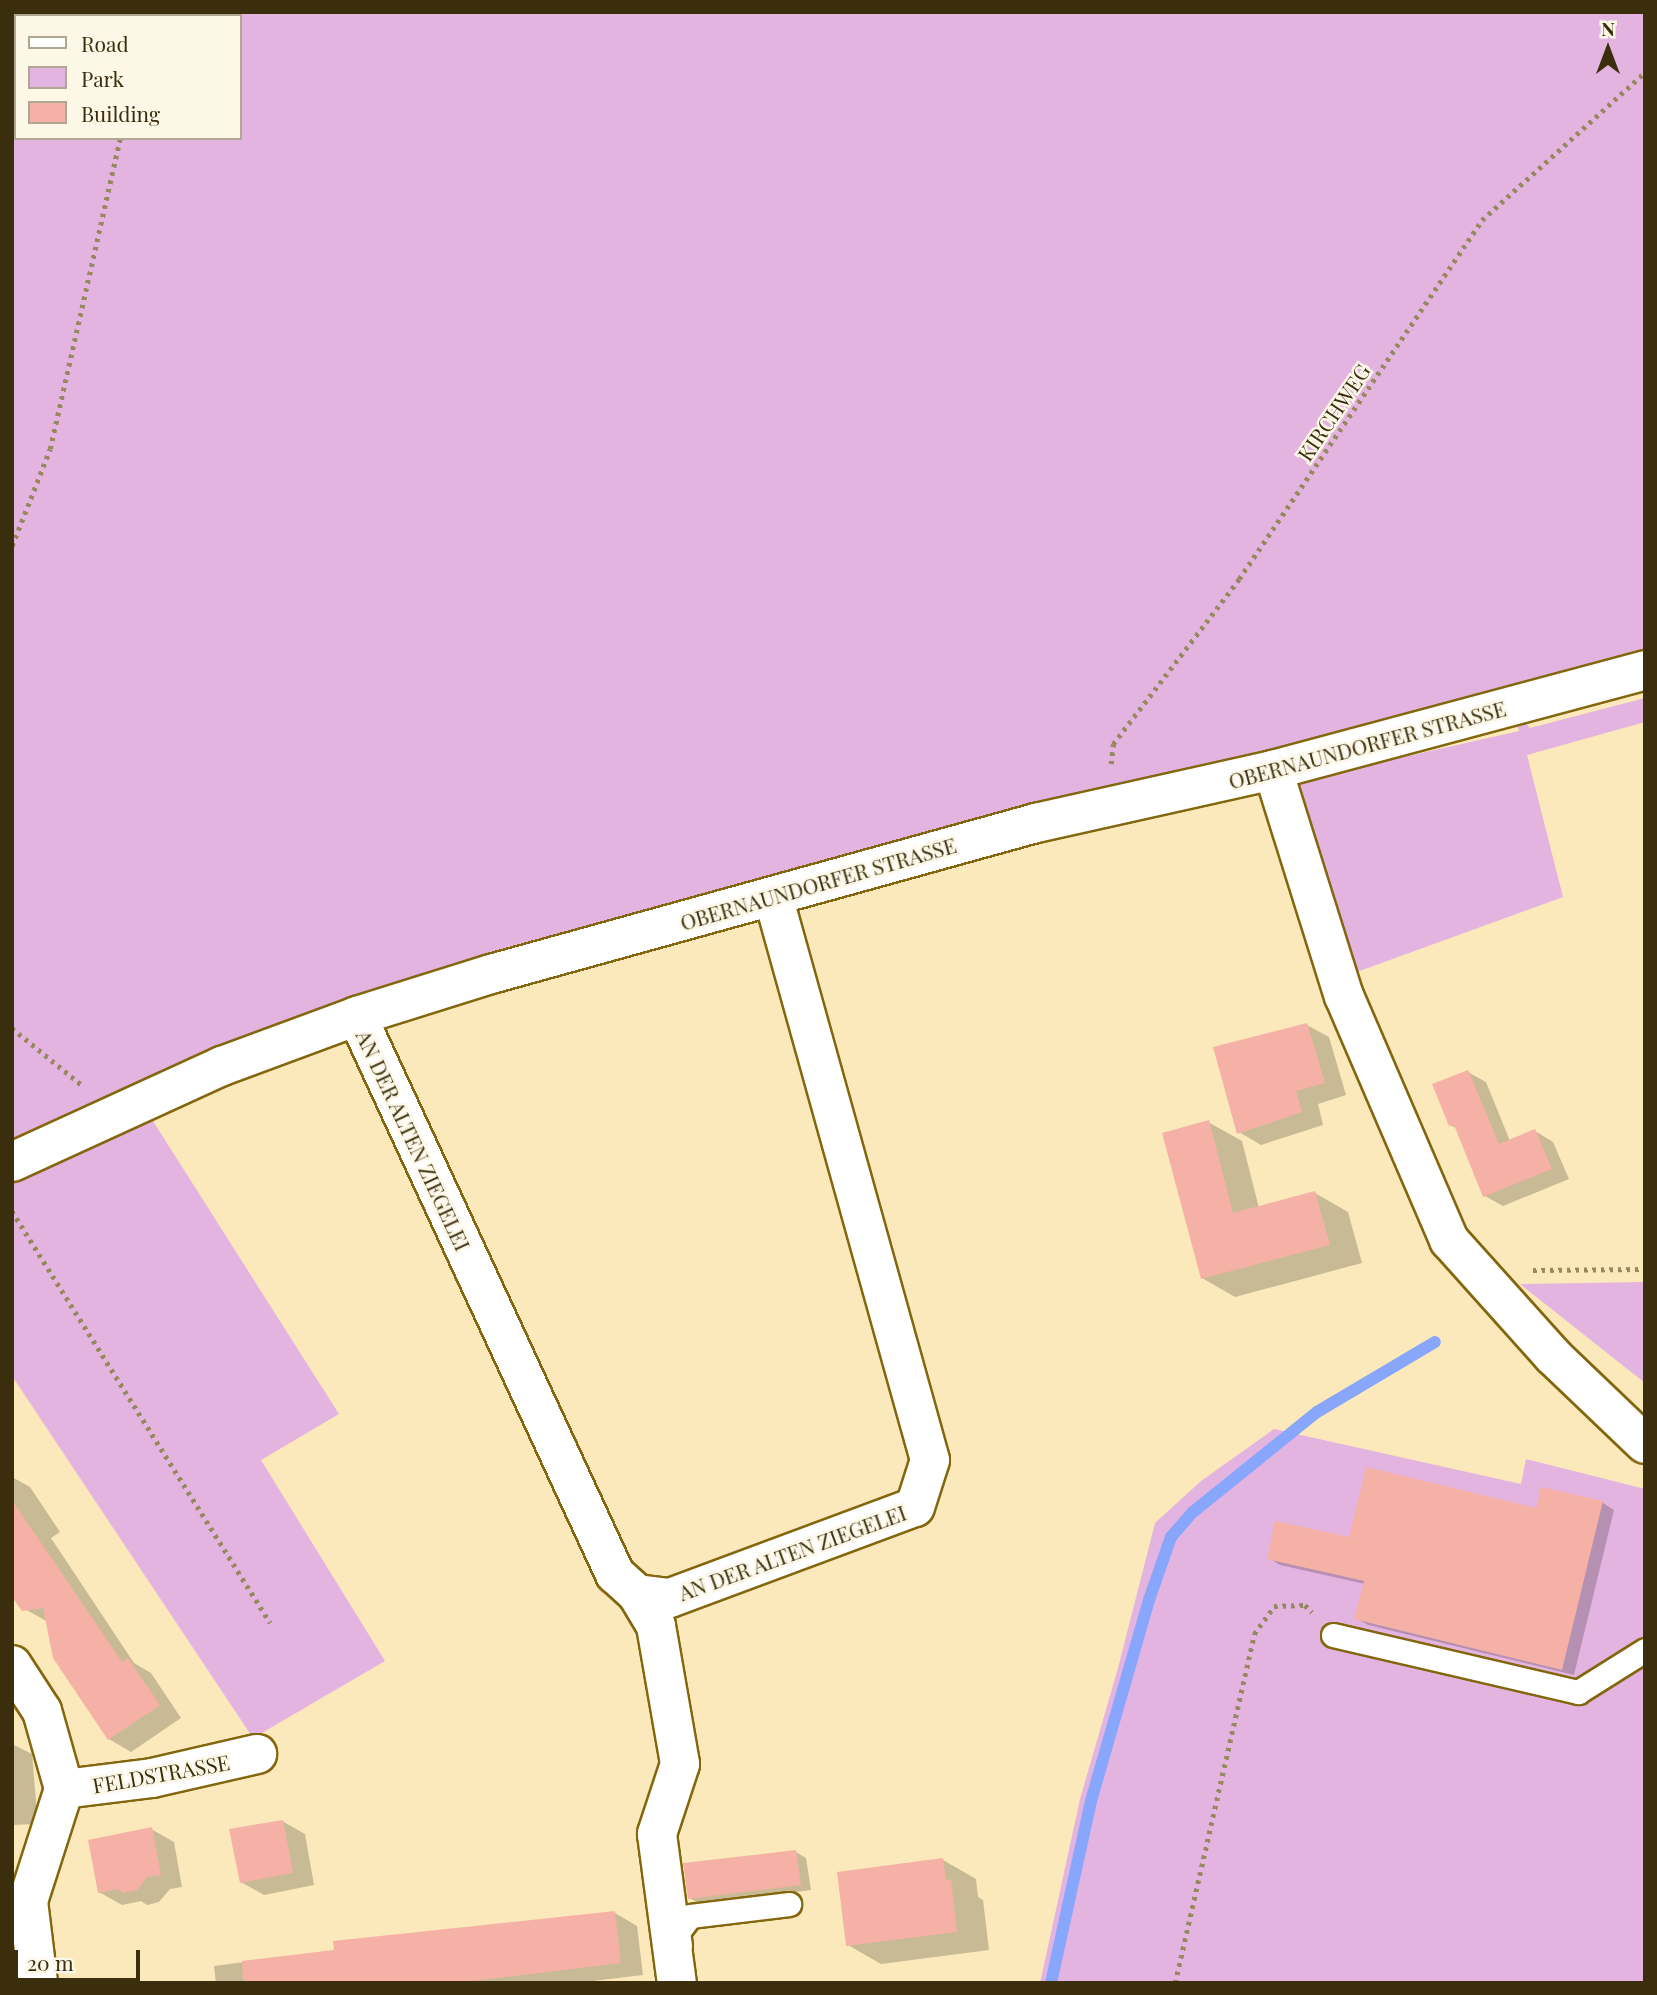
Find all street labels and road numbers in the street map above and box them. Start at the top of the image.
street label: KIRCHWEG [1291,359,1375,465]
street label: OBERNAUNDORFER STRASSE [1225,695,1509,793]
street label: OBERNAUNDORFER STRASSE [677,831,959,935]
street label: AN DER ALTEN ZIEGELEI [352,1025,476,1255]
street label: AN DER ALTEN ZIEGELEI [674,1499,910,1605]
street label: FELDSTRASSE [90,1749,232,1797]

